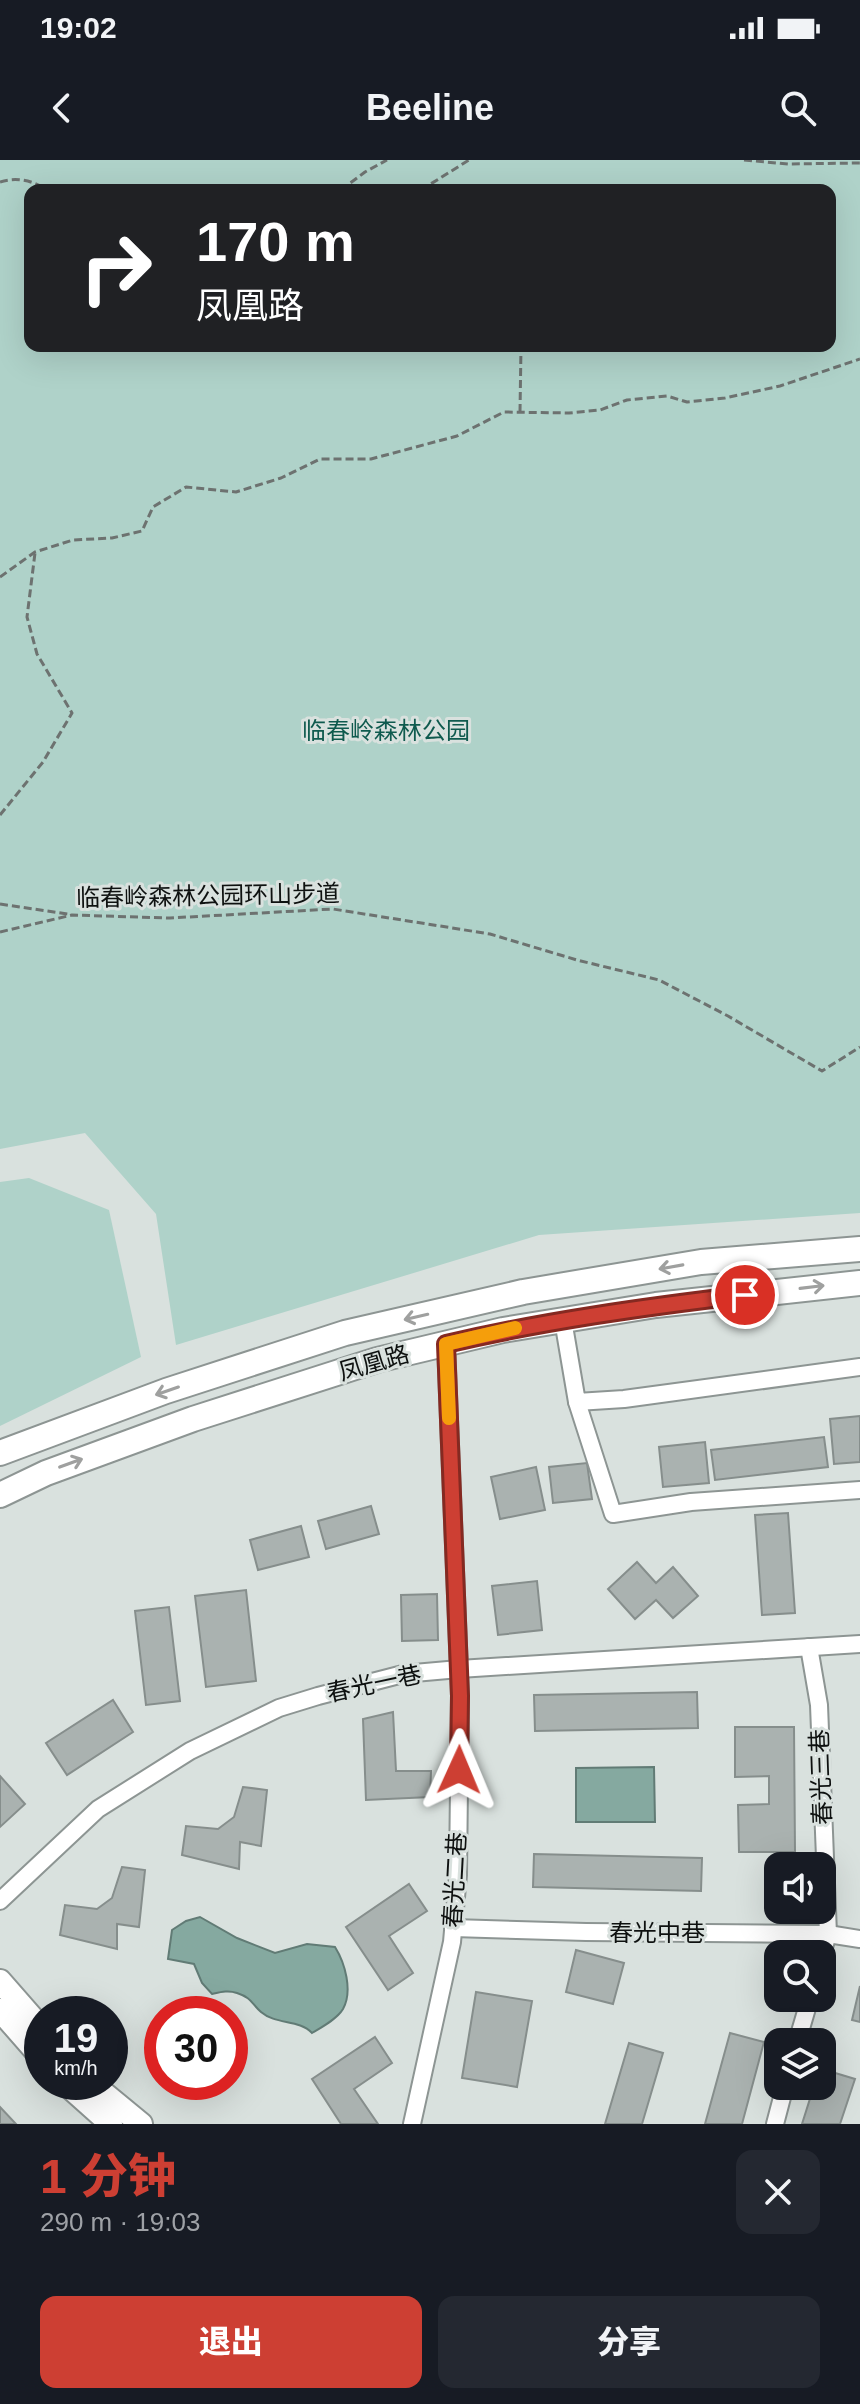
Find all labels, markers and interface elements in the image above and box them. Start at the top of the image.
text: 19:02 [40,11,117,44]
icon: back [40,86,84,130]
icon: search [776,86,820,130]
text: Beeline [366,87,494,128]
text: 170 m [196,210,355,273]
icon: right [64,216,168,320]
text: 凤凰路 [196,285,304,326]
park label: 临春岭森林公园 [302,717,470,744]
street label: 临春岭森林公园环山步道 [76,880,340,911]
one-way arrow [659,1261,684,1276]
pin [711,1261,779,1329]
icon: arrive [723,1273,767,1317]
one-way arrow [798,1279,825,1294]
one-way arrow [403,1310,429,1325]
street label: 凤凰路 [336,1340,412,1385]
one-way arrow [155,1385,180,1399]
one-way arrow [58,1455,83,1469]
street label: 春光一巷 [324,1660,424,1707]
position arrow [417,1728,501,1812]
street label: 春光三巷 [805,1729,836,1825]
street label: 春光二巷 [439,1831,470,1929]
map controls [764,1852,836,2100]
button: sound [764,1852,836,1924]
street label: 春光中巷 [609,1919,705,1946]
button: search [764,1940,836,2012]
speed limit sign: 30 [144,1996,248,2100]
text: 19 [54,2016,98,2060]
button: layers [764,2028,836,2100]
text: km/h [54,2057,98,2079]
text: 1 分钟 [40,2150,176,2203]
button: close [736,2150,820,2234]
text: 290 m · 19:03 [40,2207,200,2237]
button: 退出 [40,2296,422,2388]
button: 分享 [438,2296,820,2388]

